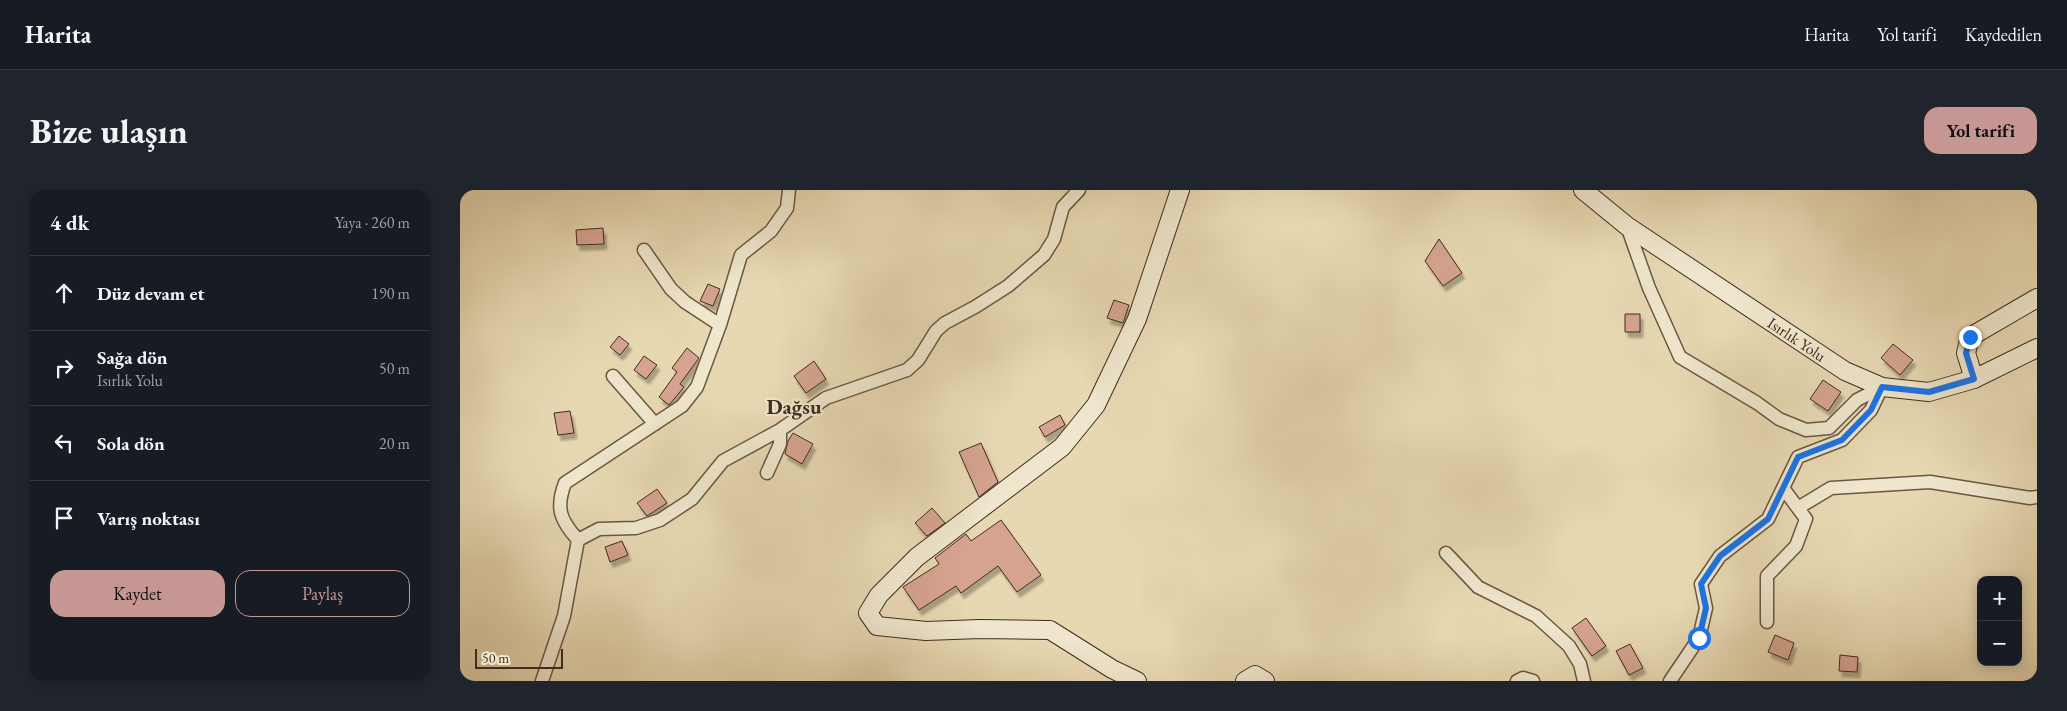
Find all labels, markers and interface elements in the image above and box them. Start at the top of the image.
text: Harita [25,19,91,50]
text: Harita [1804,23,1849,46]
text: Yol tarifi [1877,23,1937,46]
text: Kaydedilen [1965,23,2042,46]
button: Yol tarifi [1924,107,2037,154]
text: Bize ulaşın [30,108,188,153]
text: 4 dk [50,209,89,236]
text: Yaya · 260 m [335,212,410,233]
icon: ahead [50,279,78,307]
text: Düz devam et [97,281,205,306]
text: 190 m [371,283,410,304]
street label: Isırlık Yolu [1764,312,1831,366]
route end [1959,326,1982,349]
text: Sağa dön [97,345,168,370]
icon: right [50,354,78,382]
text: 50 m [379,358,410,379]
text: Isırlık Yolu [97,370,163,391]
district label: Dağsu [767,393,822,420]
icon: left [50,429,78,457]
text: Sola dön [97,431,165,456]
text: 20 m [379,433,410,454]
icon: arrive [50,504,78,532]
text: Varış noktası [97,506,200,531]
button: Kaydet [50,570,225,617]
button: Paylaş [235,570,410,617]
map controls [1977,576,2022,666]
button: + [1977,576,2022,621]
button: − [1977,621,2022,666]
route start [1688,627,1711,650]
scale bar [475,646,562,669]
text: 50 m [482,649,509,667]

